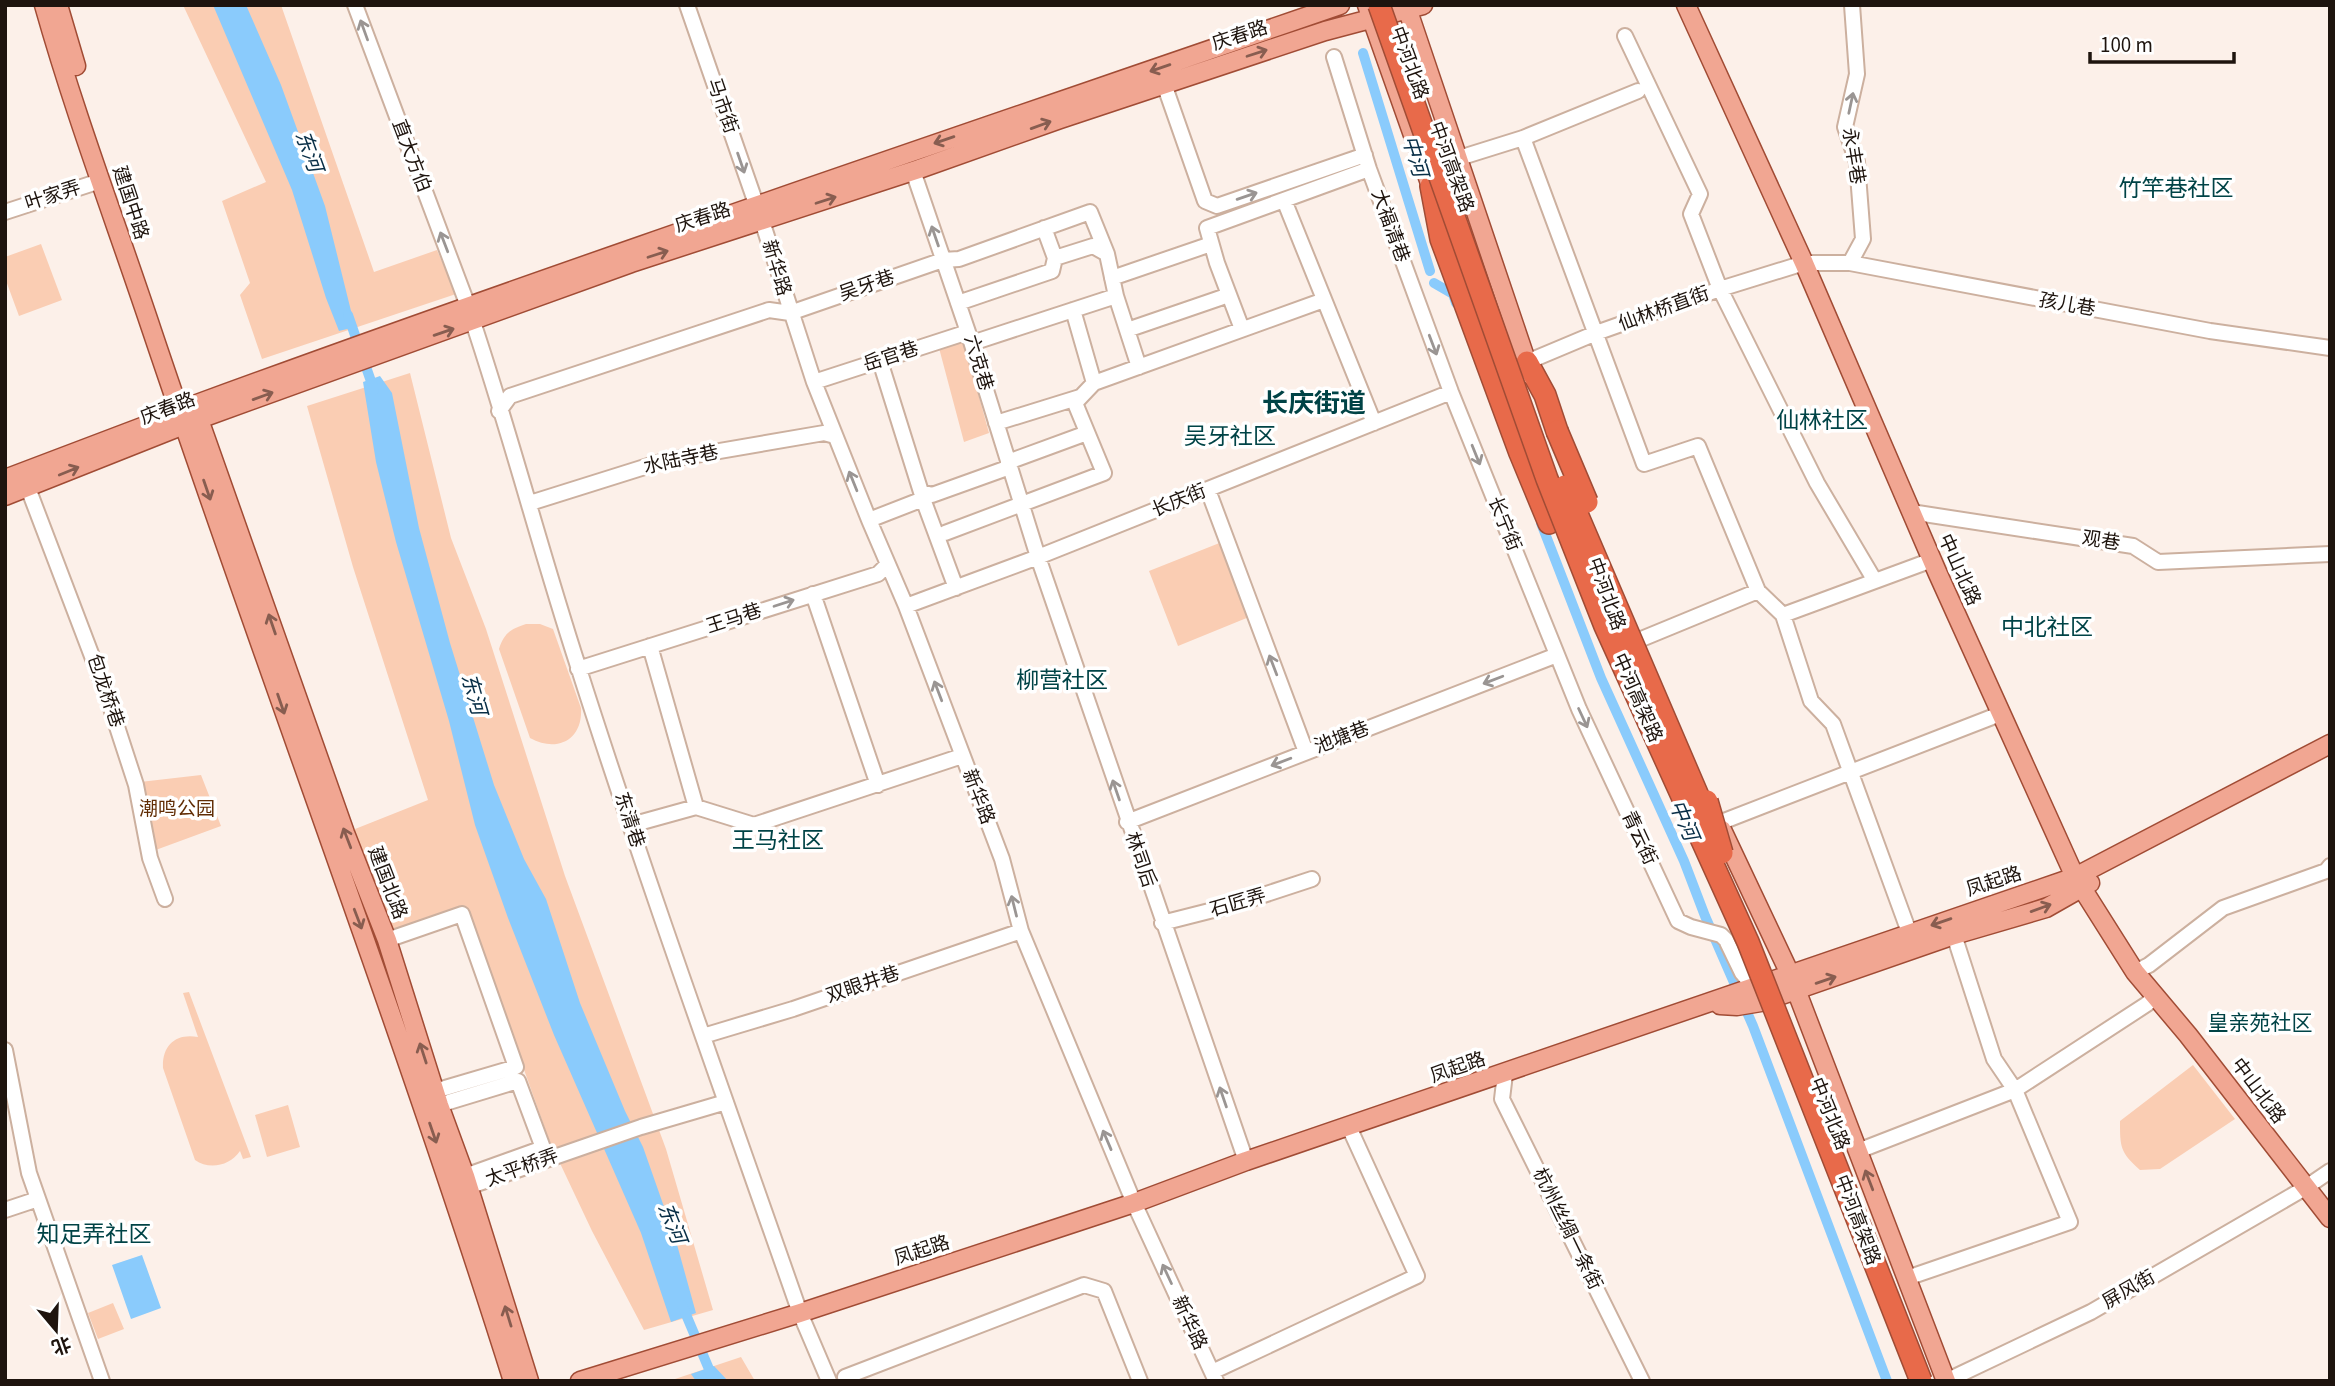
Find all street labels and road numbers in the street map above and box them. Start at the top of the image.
street label: 庆春路 [1209,14,1271,58]
street label: 中河北路 [1383,23,1435,103]
street label: 马市街 [700,75,744,137]
street label: 直大方伯 [385,116,437,196]
street label: 中河高架路 [1422,118,1480,216]
street label: 永丰巷 [1835,126,1871,186]
street label: 建国中路 [105,163,155,243]
street label: 叶家弄 [22,174,84,218]
street label: 大福清巷 [1364,186,1416,266]
street label: 庆春路 [672,196,734,240]
street label: 新华路 [755,237,797,299]
street label: 吴牙巷 [836,264,898,308]
street label: 仙林桥直街 [1615,280,1713,338]
street label: 孩儿巷 [2037,287,2097,323]
street label: 六克巷 [957,332,999,394]
street label: 岳官巷 [860,335,922,379]
street label: 庆春路 [137,386,199,432]
street label: 水陆寺巷 [641,439,721,481]
street label: 长庆街 [1148,478,1210,524]
street label: 长宁街 [1481,493,1527,555]
street label: 观巷 [2080,525,2122,557]
street label: 中山北路 [1931,530,1987,610]
street label: 中河北路 [1580,554,1632,634]
street label: 王马巷 [703,597,765,641]
street label: 中河高架路 [1605,649,1669,747]
street label: 包龙桥巷 [80,651,130,731]
street label: 池塘巷 [1311,715,1373,761]
street label: 新华路 [955,766,1001,828]
street label: 东清巷 [607,789,651,851]
street label: 青云街 [1615,806,1663,870]
street label: 林司后 [1118,829,1162,891]
street label: 建国北路 [361,843,413,923]
street label: 凤起路 [1963,860,2025,904]
street label: 石匠弄 [1207,882,1269,924]
street label: 双眼井巷 [823,960,903,1010]
street label: 凤起路 [1427,1046,1489,1090]
street label: 中山北路 [2224,1053,2292,1129]
street label: 中河北路 [1802,1074,1856,1154]
street label: 太平桥弄 [482,1142,562,1194]
street label: 杭州丝绸一条街 [1526,1163,1608,1295]
street label: 中河高架路 [1827,1171,1887,1269]
street label: 凤起路 [891,1229,953,1273]
street label: 屏风街 [2098,1264,2160,1316]
street label: 新华路 [1165,1291,1213,1355]

